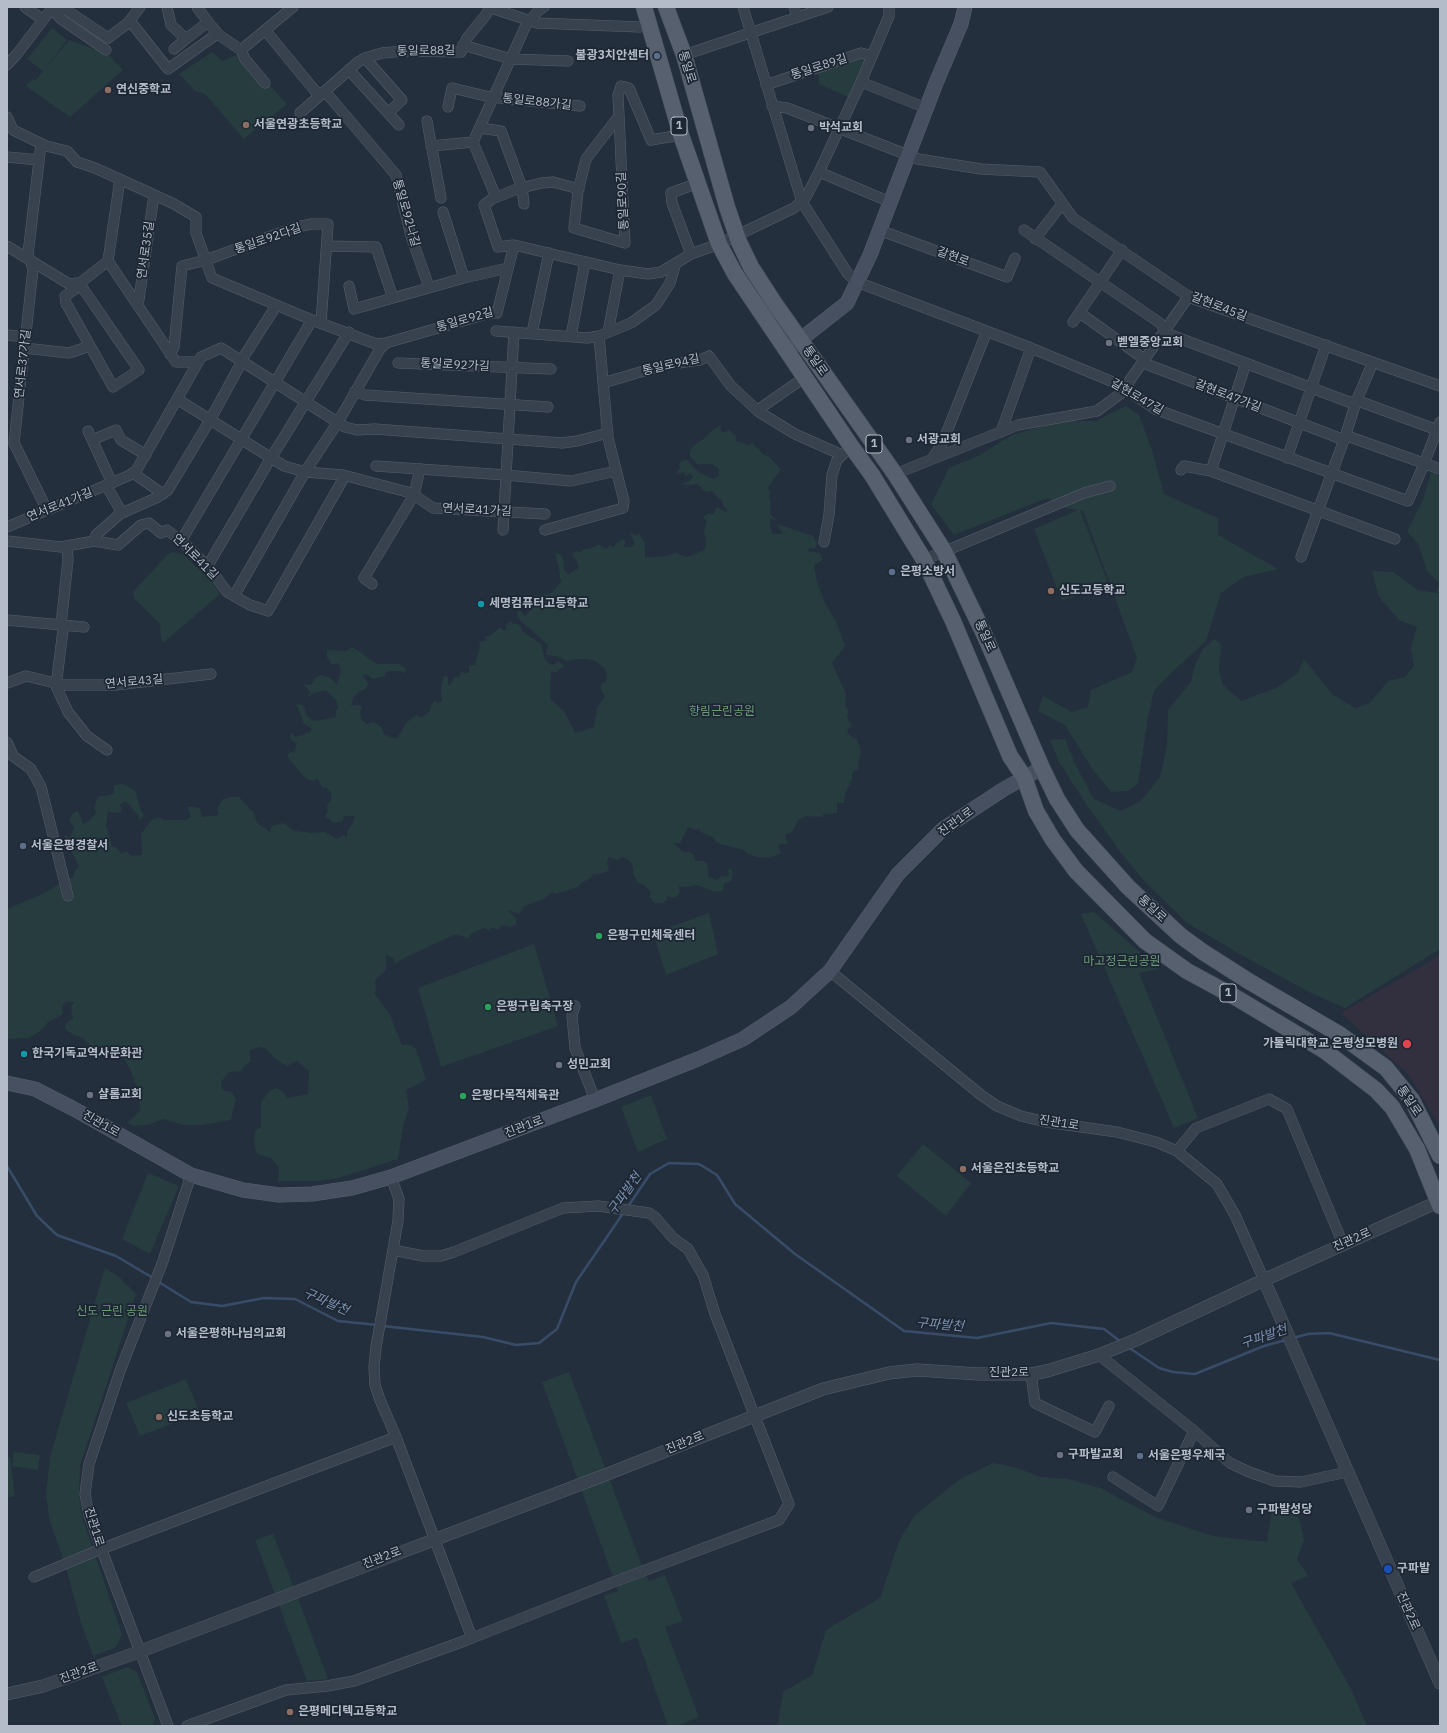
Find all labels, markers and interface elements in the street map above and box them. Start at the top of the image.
street label: 통일로88길 [397,43,455,59]
place label: 불광3치안센터 [576,49,649,63]
street label: 통일로 [675,49,699,85]
marker: 불광3치안센터 [652,51,662,61]
street label: 통일로89길 [789,51,849,83]
place label: 연신중학교 [116,83,171,97]
marker: 연신중학교 [103,85,113,95]
street label: 통일로88가길 [502,91,572,113]
road number: 1 [671,117,687,135]
place label: 서울연광초등학교 [254,118,342,132]
marker: 서울연광초등학교 [241,120,251,130]
place label: 박석교회 [819,121,863,135]
marker: 박석교회 [806,123,816,133]
street label: 통일로90길 [614,171,632,231]
street label: 통일로92나길 [389,178,423,248]
street label: 연서로35길 [135,220,157,280]
street label: 통일로92다길 [233,221,303,257]
street label: 갈현로 [935,245,971,269]
street label: 갈현로45길 [1189,290,1249,324]
street label: 통일로92길 [435,305,495,335]
street label: 연서로37가길 [12,329,34,399]
place label: 벧엘중앙교회 [1117,336,1183,350]
marker: 벧엘중앙교회 [1104,338,1114,348]
street label: 통일로 [800,343,830,379]
street label: 통일로94길 [641,351,701,379]
street label: 통일로92가길 [420,356,490,374]
street label: 갈현로47길 [1108,376,1166,418]
street label: 갈현로47가길 [1193,377,1263,415]
place label: 서광교회 [917,433,961,447]
road number: 1 [866,435,882,453]
marker: 서광교회 [904,435,914,445]
street label: 연서로41가길 [25,485,95,525]
street label: 연서로41가길 [442,501,512,519]
street label: 연서로41길 [169,531,221,583]
place label: 은평소방서 [900,565,955,579]
marker: 은평소방서 [887,567,897,577]
place label: 신도고등학교 [1059,584,1125,598]
marker: 신도고등학교 [1046,586,1056,596]
place label: 세명컴퓨터고등학교 [489,597,588,611]
marker: 세명컴퓨터고등학교 [476,599,486,609]
street label: 통일로 [972,618,998,654]
street label: 연서로43길 [104,672,164,692]
park label: 향림근린공원 [689,705,755,719]
street label: 진관1로 [935,804,977,840]
place label: 서울은평경찰서 [31,839,108,853]
marker: 서울은평경찰서 [18,841,28,851]
street label: 통일로 [1135,892,1169,926]
place label: 은평구민체육센터 [607,929,695,943]
marker: 은평구민체육센터 [594,931,604,941]
park label: 마고정근린공원 [1083,955,1161,969]
road number: 1 [1220,984,1236,1002]
place label: 은평구립축구장 [496,1000,573,1014]
marker: 은평구립축구장 [483,1002,493,1012]
place label: 가톨릭대학교 은평성모병원 [1263,1037,1398,1051]
marker: 가톨릭대학교 은평성모병원 [1401,1038,1413,1050]
place label: 한국기독교역사문화관 [32,1047,142,1061]
marker: 한국기독교역사문화관 [19,1049,29,1059]
place label: 성민교회 [567,1058,611,1072]
marker: 성민교회 [554,1060,564,1070]
street label: 통일로 [1394,1083,1424,1119]
place label: 샬롬교회 [98,1088,142,1102]
place label: 은평다목적체육관 [471,1089,559,1103]
marker: 샬롬교회 [85,1090,95,1100]
marker: 은평다목적체육관 [458,1091,468,1101]
street label: 진관1로 [80,1108,122,1140]
street label: 진관1로 [503,1113,545,1141]
street label: 진관1로 [1038,1113,1080,1133]
place label: 서울은진초등학교 [971,1162,1059,1176]
marker: 서울은진초등학교 [958,1164,968,1174]
water label: 구파발천 [605,1170,645,1218]
street label: 진관2로 [1331,1225,1373,1255]
water label: 구파발천 [301,1285,351,1319]
park label: 신도 근린 공원 [76,1305,148,1319]
water label: 구파발천 [915,1315,965,1335]
water label: 구파발천 [1239,1322,1289,1352]
place label: 서울은평하나님의교회 [176,1327,286,1341]
marker: 서울은평하나님의교회 [163,1329,173,1339]
street label: 진관2로 [989,1366,1029,1380]
place label: 신도초등학교 [167,1410,233,1424]
marker: 신도초등학교 [154,1412,164,1422]
street label: 진관2로 [664,1429,706,1457]
place label: 구파발교회 [1068,1448,1123,1462]
place label: 서울은평우체국 [1148,1449,1225,1463]
marker: 구파발교회 [1055,1450,1065,1460]
marker: 서울은평우체국 [1135,1451,1145,1461]
place label: 구파발성당 [1257,1503,1312,1517]
marker: 구파발성당 [1244,1505,1254,1515]
street label: 진관1로 [81,1506,107,1548]
street label: 진관2로 [361,1544,403,1572]
place label: 구파발 [1397,1562,1430,1576]
marker: 구파발 [1382,1563,1394,1575]
street label: 진관2로 [1393,1590,1423,1632]
street label: 진관2로 [58,1659,100,1687]
place label: 은평메디텍고등학교 [298,1705,397,1719]
marker: 은평메디텍고등학교 [285,1707,295,1717]

